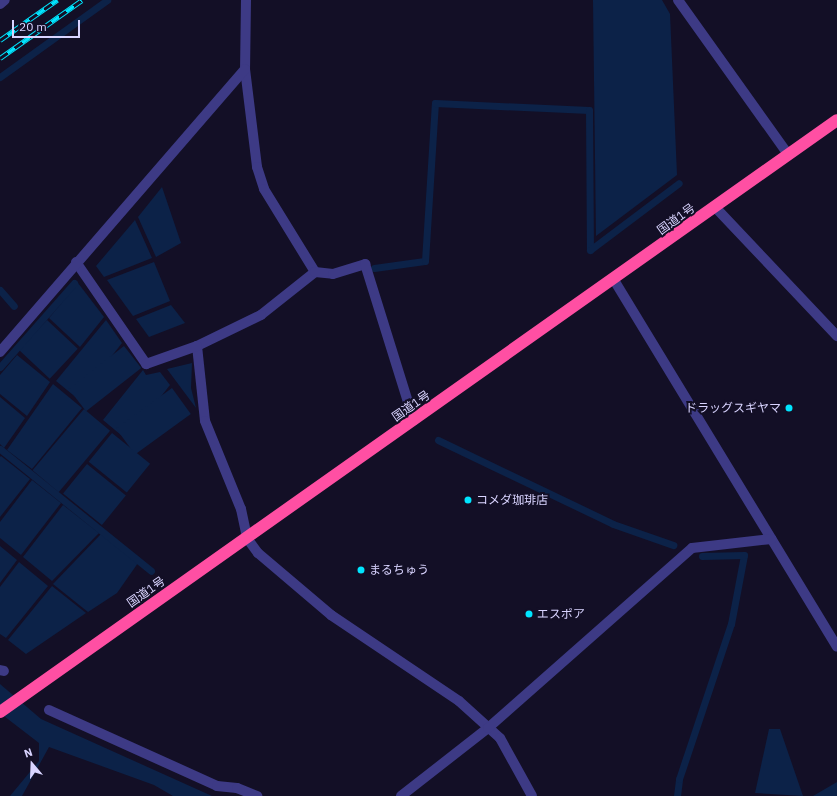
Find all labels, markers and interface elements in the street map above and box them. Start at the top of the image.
scale bar [14,12,82,38]
text: 20 m [19,19,47,34]
street label: 国道1号 [654,200,698,238]
street label: 国道1号 [389,388,433,424]
place label: ドラッグスギヤマ [685,401,781,415]
marker: ドラッグスギヤマ [784,403,794,413]
place label: コメダ珈琲店 [476,493,548,507]
marker: コメダ珈琲店 [463,495,473,505]
place label: まるちゅう [369,563,429,577]
marker: まるちゅう [356,565,366,575]
street label: 国道1号 [124,574,168,610]
place label: エスポア [537,607,585,621]
marker: エスポア [524,609,534,619]
north arrow [12,744,52,784]
text: N [22,745,34,761]

